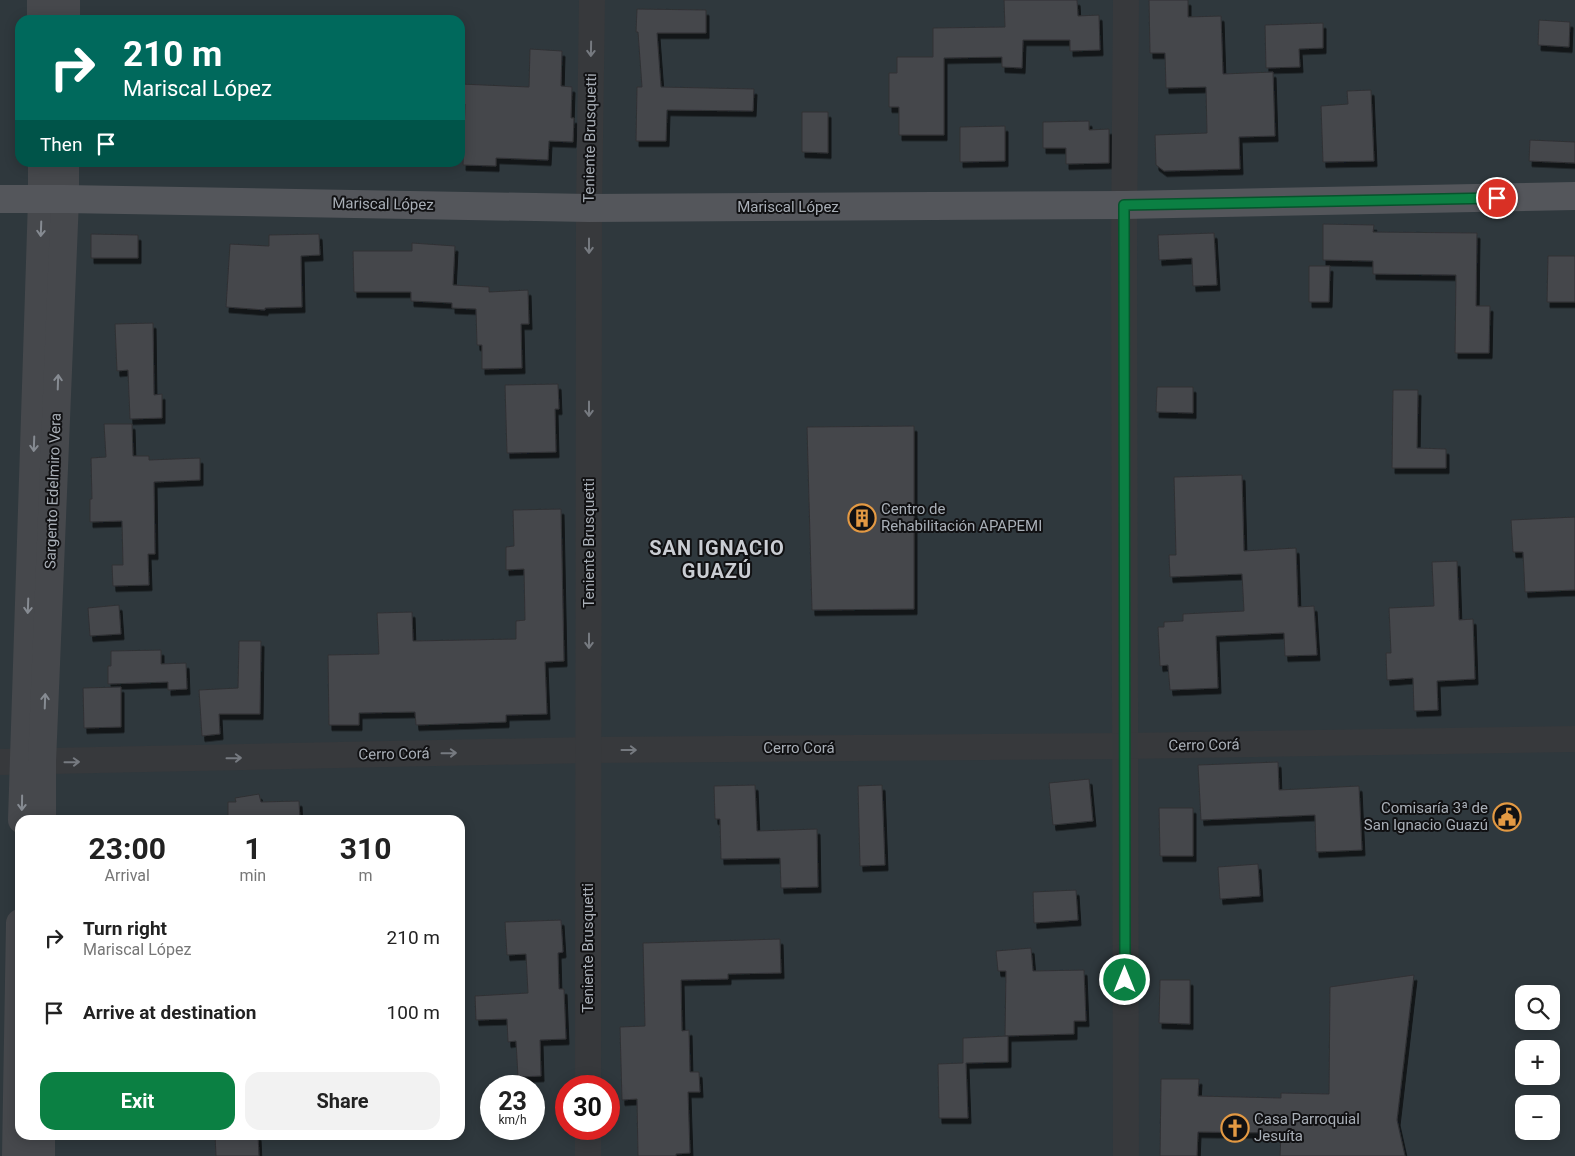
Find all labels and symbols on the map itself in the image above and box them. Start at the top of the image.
one-way arrow [586,40,596,56]
street label: Teniente Brusquetti [580,73,600,203]
pin [1476,177,1518,219]
street label: Mariscal López [332,194,434,214]
street label: Mariscal López [737,198,839,216]
one-way arrow [36,220,45,236]
one-way arrow [584,238,594,254]
one-way arrow [53,374,62,390]
one-way arrow [584,400,594,416]
street label: Sargento Edelmiro Vera [41,413,65,569]
one-way arrow [29,435,38,451]
street label: Teniente Brusquetti [580,478,598,608]
place label: Centro de Rehabilitación APAPEMI [881,500,1042,535]
building icon: Centro de Rehabilitación APAPEMI [847,503,877,533]
district label: SAN IGNACIO GUAZÚ [649,536,785,583]
one-way arrow [24,598,33,614]
one-way arrow [584,632,594,649]
one-way arrow [40,694,49,710]
street label: Cerro Corá [1168,735,1240,755]
street label: Cerro Corá [763,739,835,757]
street label: Cerro Corá [358,744,430,764]
one-way arrow [620,745,637,755]
one-way arrow [440,748,457,758]
one-way arrow [226,753,242,763]
one-way arrow [64,757,80,766]
one-way arrow [17,795,27,811]
place label: Comisaría 3ª de San Ignacio Guazú [1364,799,1488,834]
public building icon: Comisaría 3ª de San Ignacio Guazú [1492,802,1522,832]
street label: Teniente Brusquetti [579,883,597,1013]
position arrow [1098,953,1150,1005]
speed limit sign: 30 [555,1075,620,1140]
place label: Casa Parroquial Jesuíta [1254,1110,1360,1145]
church icon: Casa Parroquial Jesuíta [1220,1113,1250,1143]

